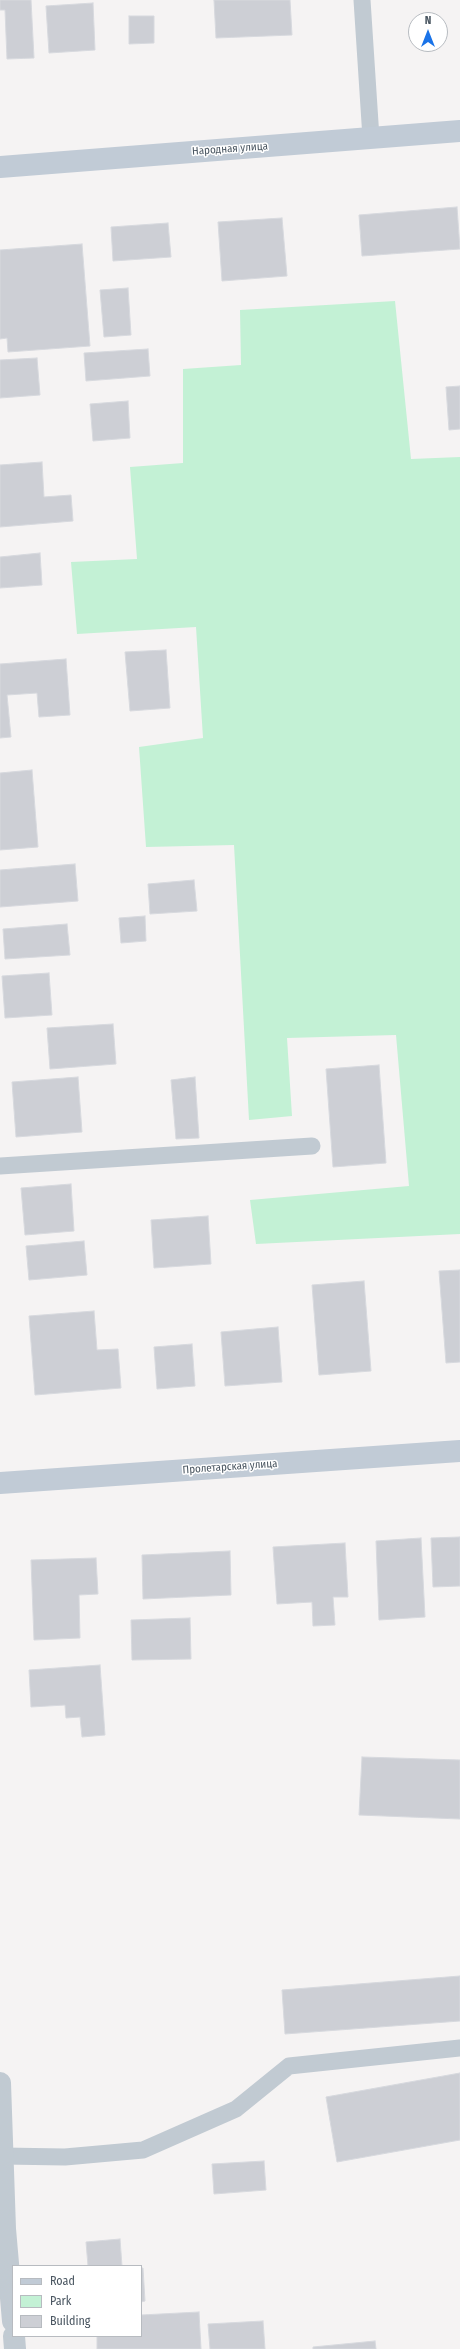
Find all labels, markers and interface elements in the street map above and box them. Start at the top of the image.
north arrow [408,12,448,52]
text: N [425,14,431,27]
street label: Народная улица [192,140,268,158]
street label: Пролетарская улица [182,1457,278,1477]
legend [12,2265,142,2337]
text: Road [50,2274,75,2288]
text: Park [50,2294,71,2308]
text: Building [50,2314,90,2328]

